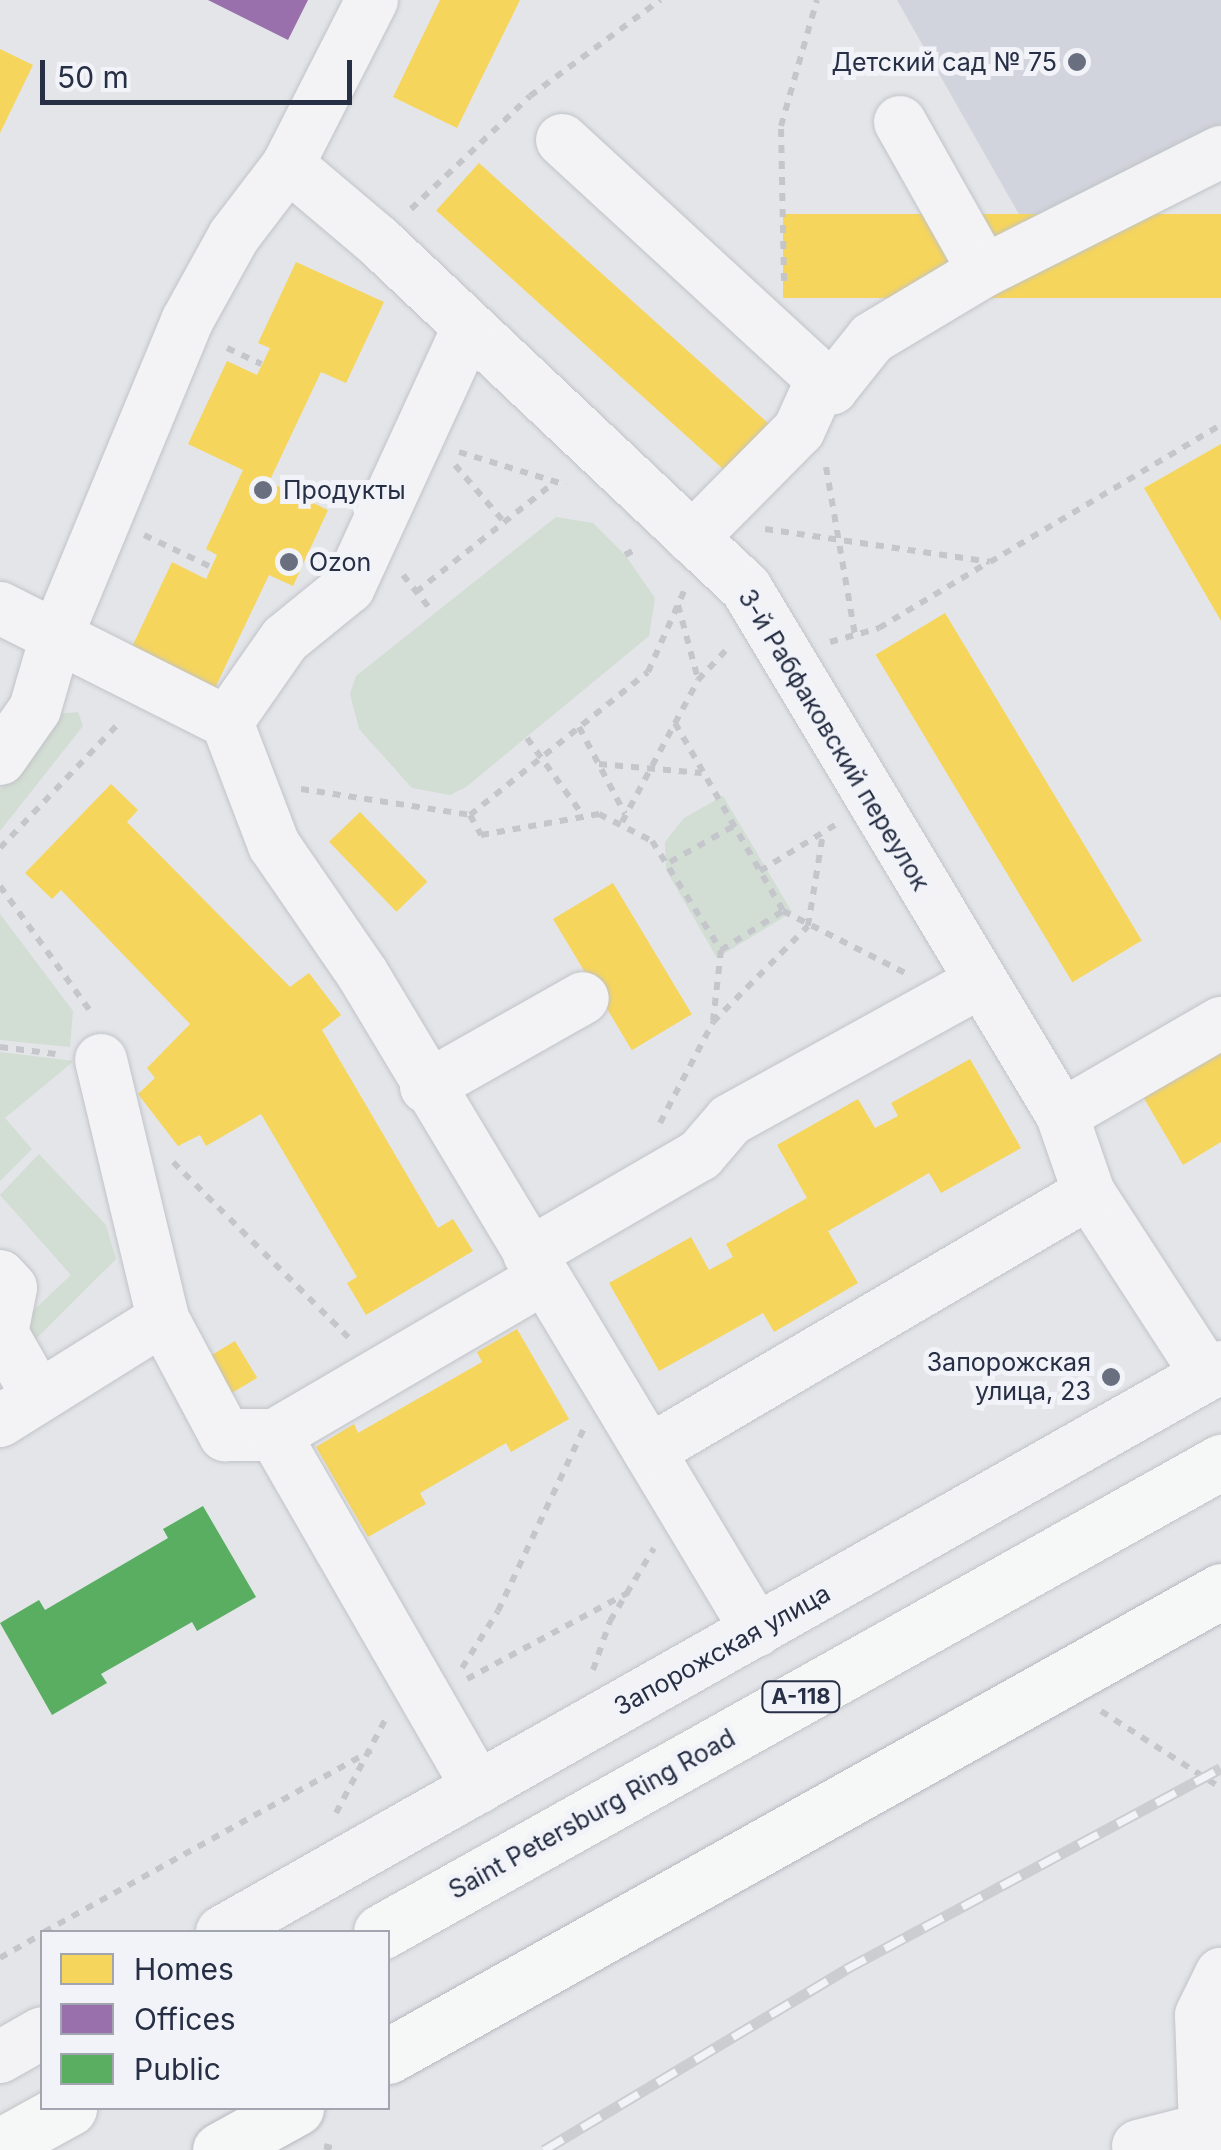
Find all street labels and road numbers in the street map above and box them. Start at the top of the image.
street label: 3-й Рабфаковский переулок [732,584,936,896]
street label: Запорожская улица [609,1578,835,1722]
road number: А-118 [761,1680,841,1714]
street label: Saint Petersburg Ring Road [444,1723,740,1905]

